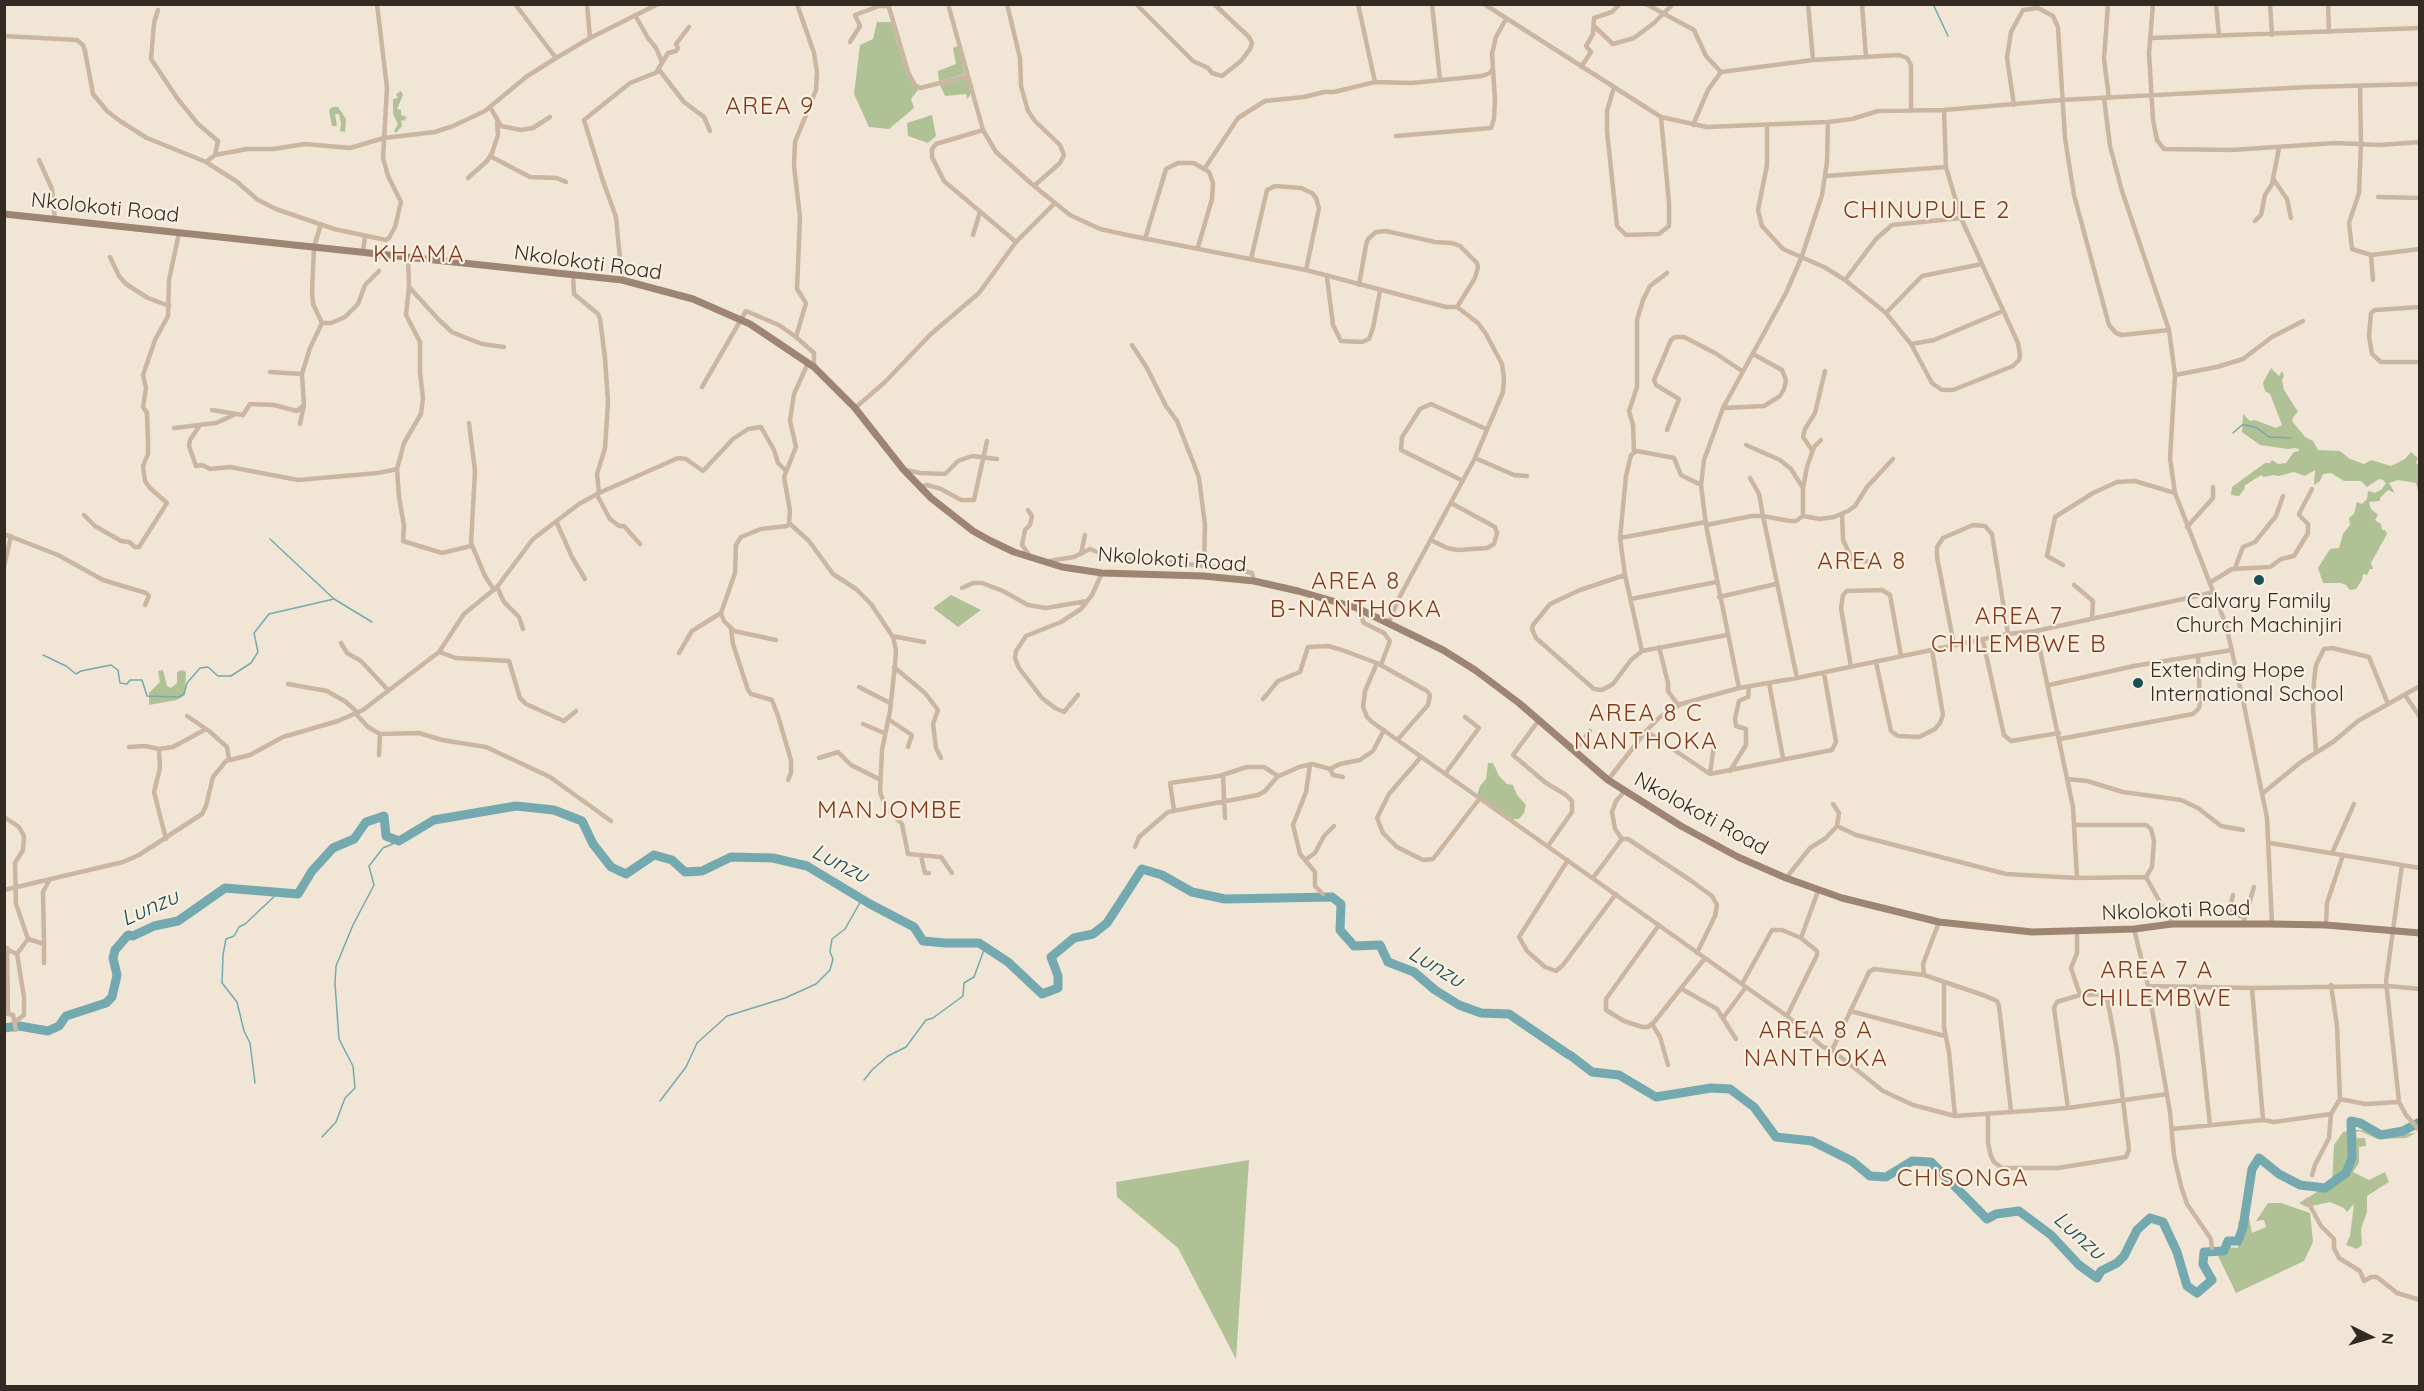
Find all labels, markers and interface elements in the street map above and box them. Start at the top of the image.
district label: AREA 9 [725,93,815,121]
street label: Nkolokoti Road [30,188,180,228]
district label: CHINUPULE 2 [1843,197,2011,225]
street label: Nkolokoti Road [512,240,664,286]
district label: KHAMA [373,241,465,269]
street label: Nkolokoti Road [1097,542,1247,578]
district label: AREA 8 [1817,548,1907,576]
district label: AREA 8 B-NANTHOKA [1270,568,1442,624]
marker: Calvary Family Church Machinjiri [2252,573,2266,587]
place label: Calvary Family Church Machinjiri [2176,589,2342,639]
district label: AREA 7 CHILEMBWE B [1931,603,2107,659]
place label: Extending Hope International School [2150,658,2344,708]
marker: Extending Hope International School [2131,676,2145,690]
district label: AREA 8 C NANTHOKA [1574,700,1718,756]
street label: Nkolokoti Road [1630,767,1772,861]
district label: MANJOMBE [817,797,963,825]
water label: Lunzu [807,839,873,889]
water label: Lunzu [117,884,183,932]
street label: Nkolokoti Road [2101,896,2251,926]
water label: Lunzu [1403,940,1469,994]
district label: AREA 7 A CHILEMBWE [2082,957,2232,1013]
district label: AREA 8 A NANTHOKA [1744,1017,1888,1073]
district label: CHISONGA [1897,1165,2029,1193]
water label: Lunzu [2048,1206,2110,1266]
north arrow [2340,1307,2400,1367]
text: N [2377,1332,2398,1345]

